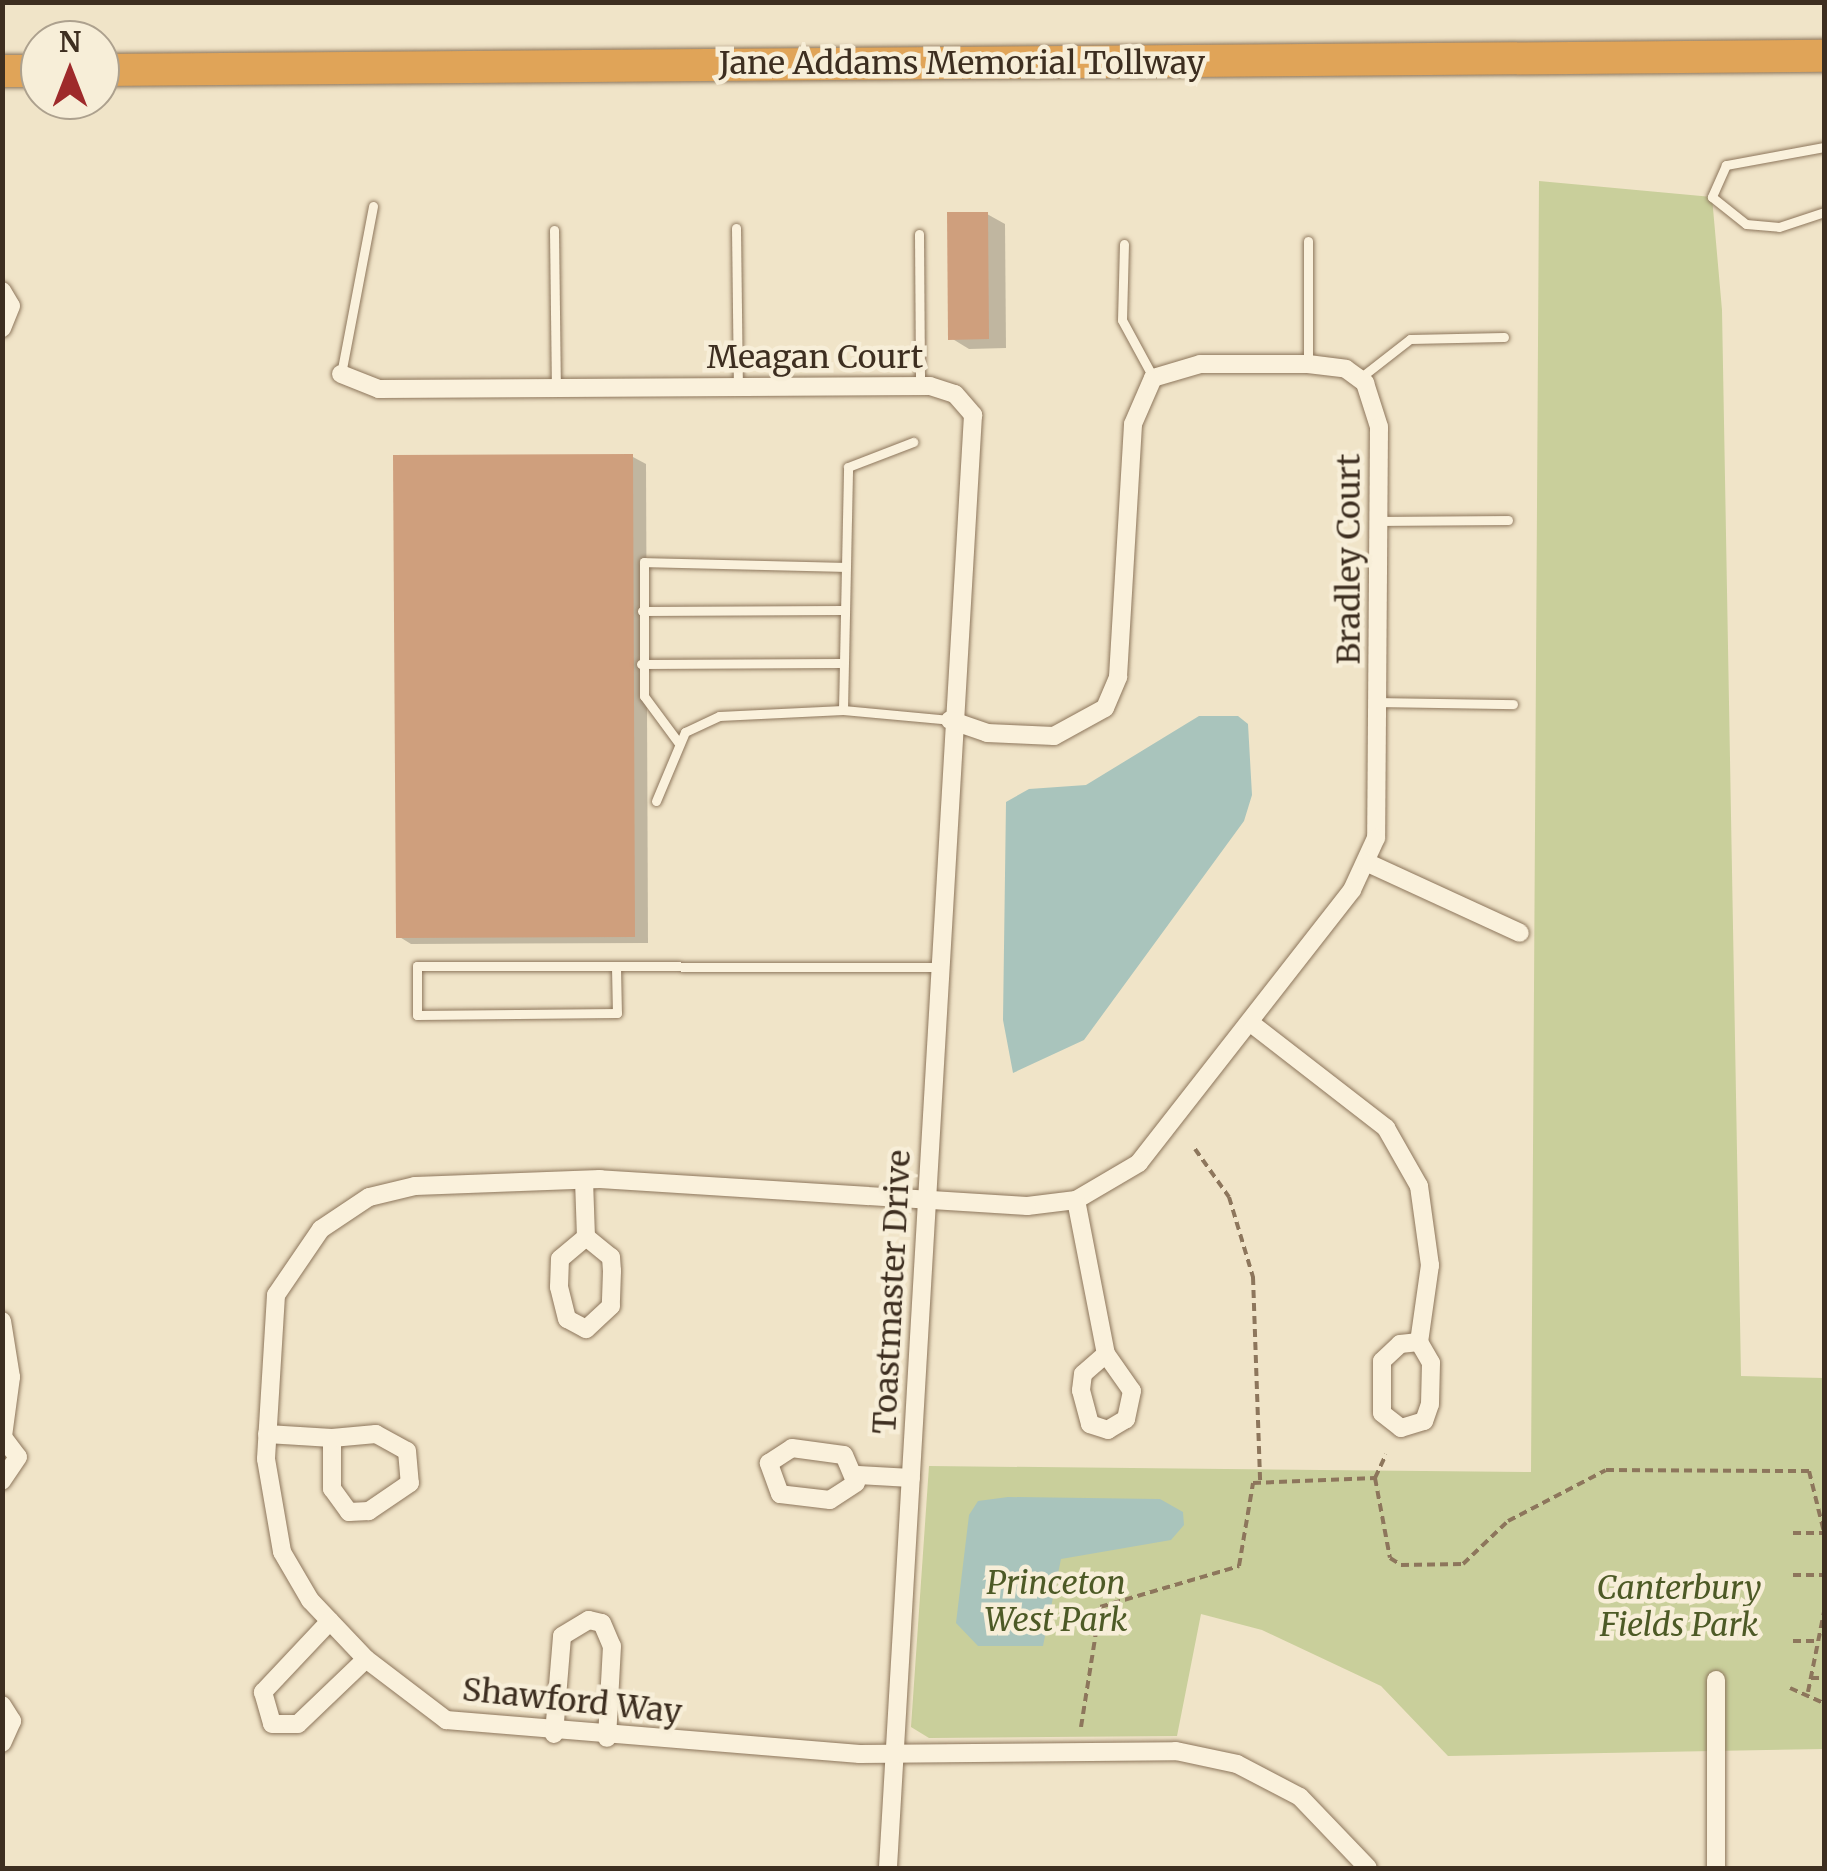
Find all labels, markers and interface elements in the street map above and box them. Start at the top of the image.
north arrow [20,20,120,120]
text: N [59,24,81,60]
street label: Jane Addams Memorial Tollway [719,44,1205,82]
street label: Meagan Court [707,338,923,376]
street label: Bradley Court [1330,454,1368,664]
street label: Toastmaster Drive [865,1149,919,1435]
park label: Princeton West Park [984,1565,1128,1640]
park label: Canterbury Fields Park [1596,1570,1762,1645]
street label: Shawford Way [460,1670,684,1732]

